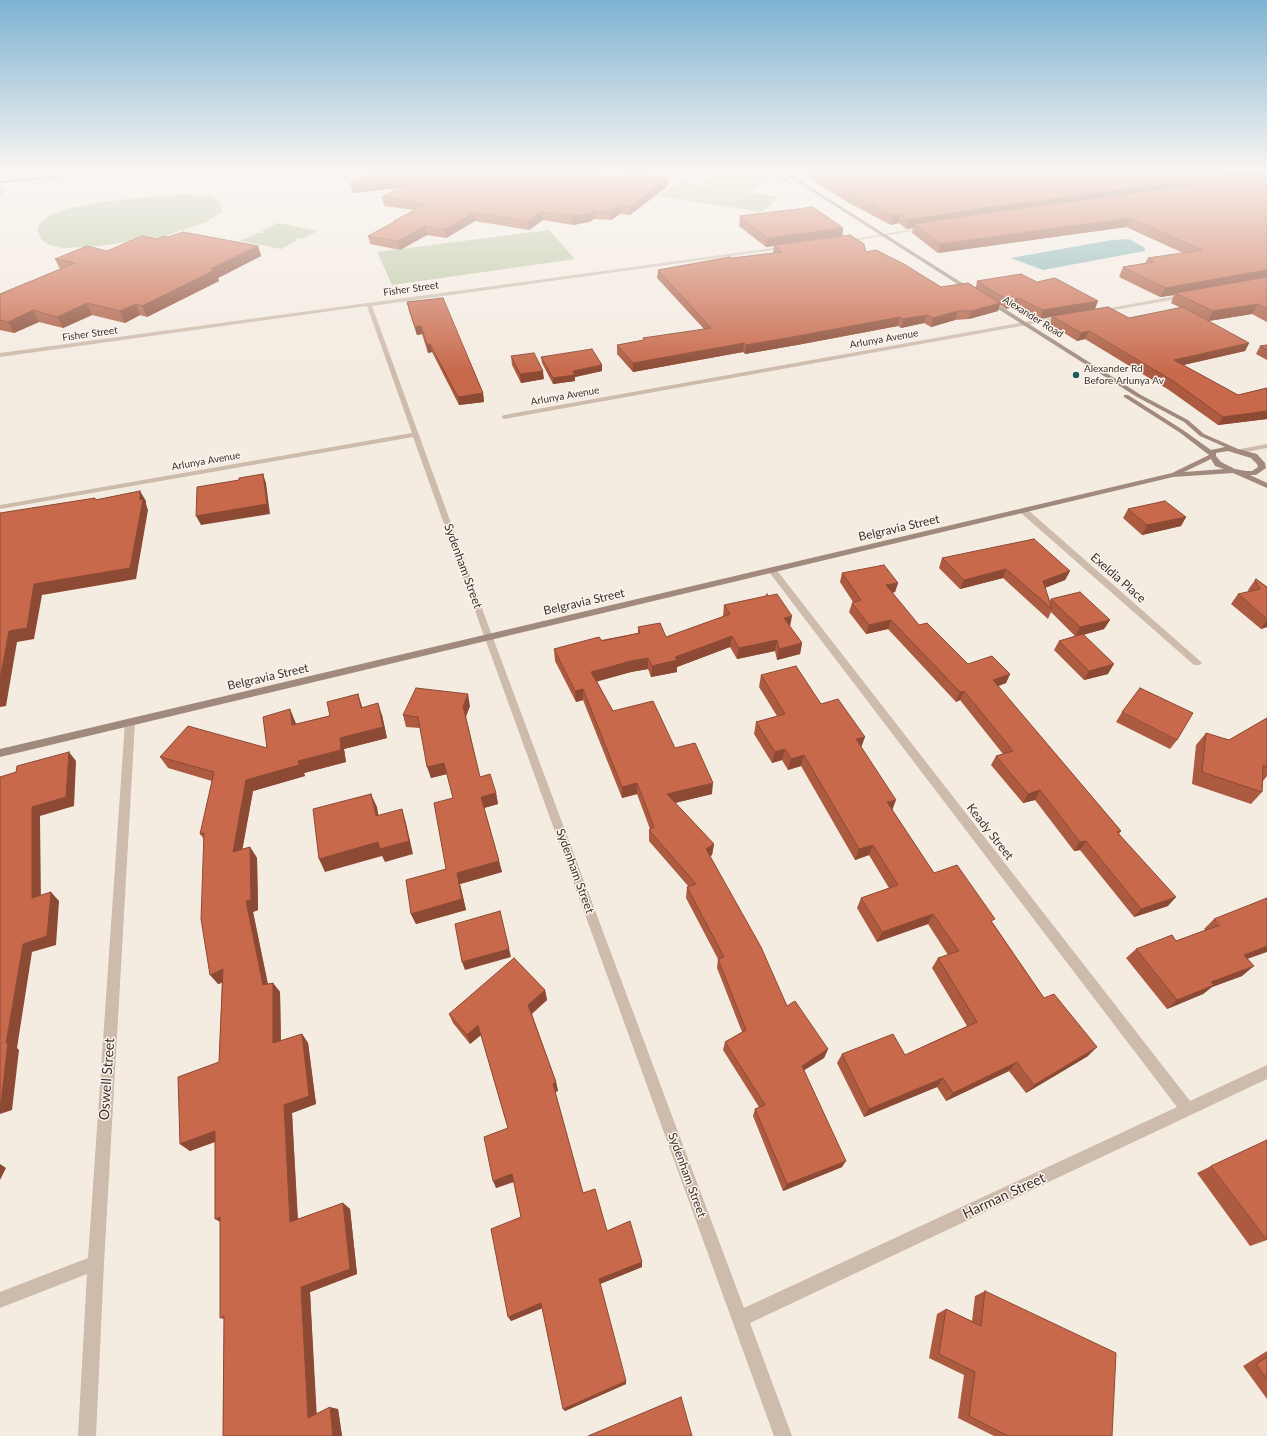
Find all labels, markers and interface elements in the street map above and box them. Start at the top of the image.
street label: Fisher Street [383,279,439,299]
street label: Alexander Road [1001,294,1065,340]
street label: Fisher Street [62,324,118,344]
street label: Arlunya Avenue [849,327,919,351]
place label: Alexander Rd Before Arlunya Av [1084,363,1164,386]
marker: Alexander Rd Before Arlunya Av [1071,370,1081,380]
street label: Arlunya Avenue [530,384,600,408]
street label: Arlunya Avenue [171,449,241,473]
street label: Belgravia Street [857,512,941,544]
street label: Sydenham Street [441,522,485,610]
street label: Exeldia Place [1087,550,1149,606]
street label: Belgravia Street [542,586,626,618]
street label: Belgravia Street [226,661,310,693]
street label: Keady Street [964,801,1016,863]
street label: Sydenham Street [553,827,597,915]
street label: Oswell Street [96,1037,118,1121]
street label: Sydenham Street [665,1131,709,1219]
street label: Harman Street [960,1170,1048,1222]

